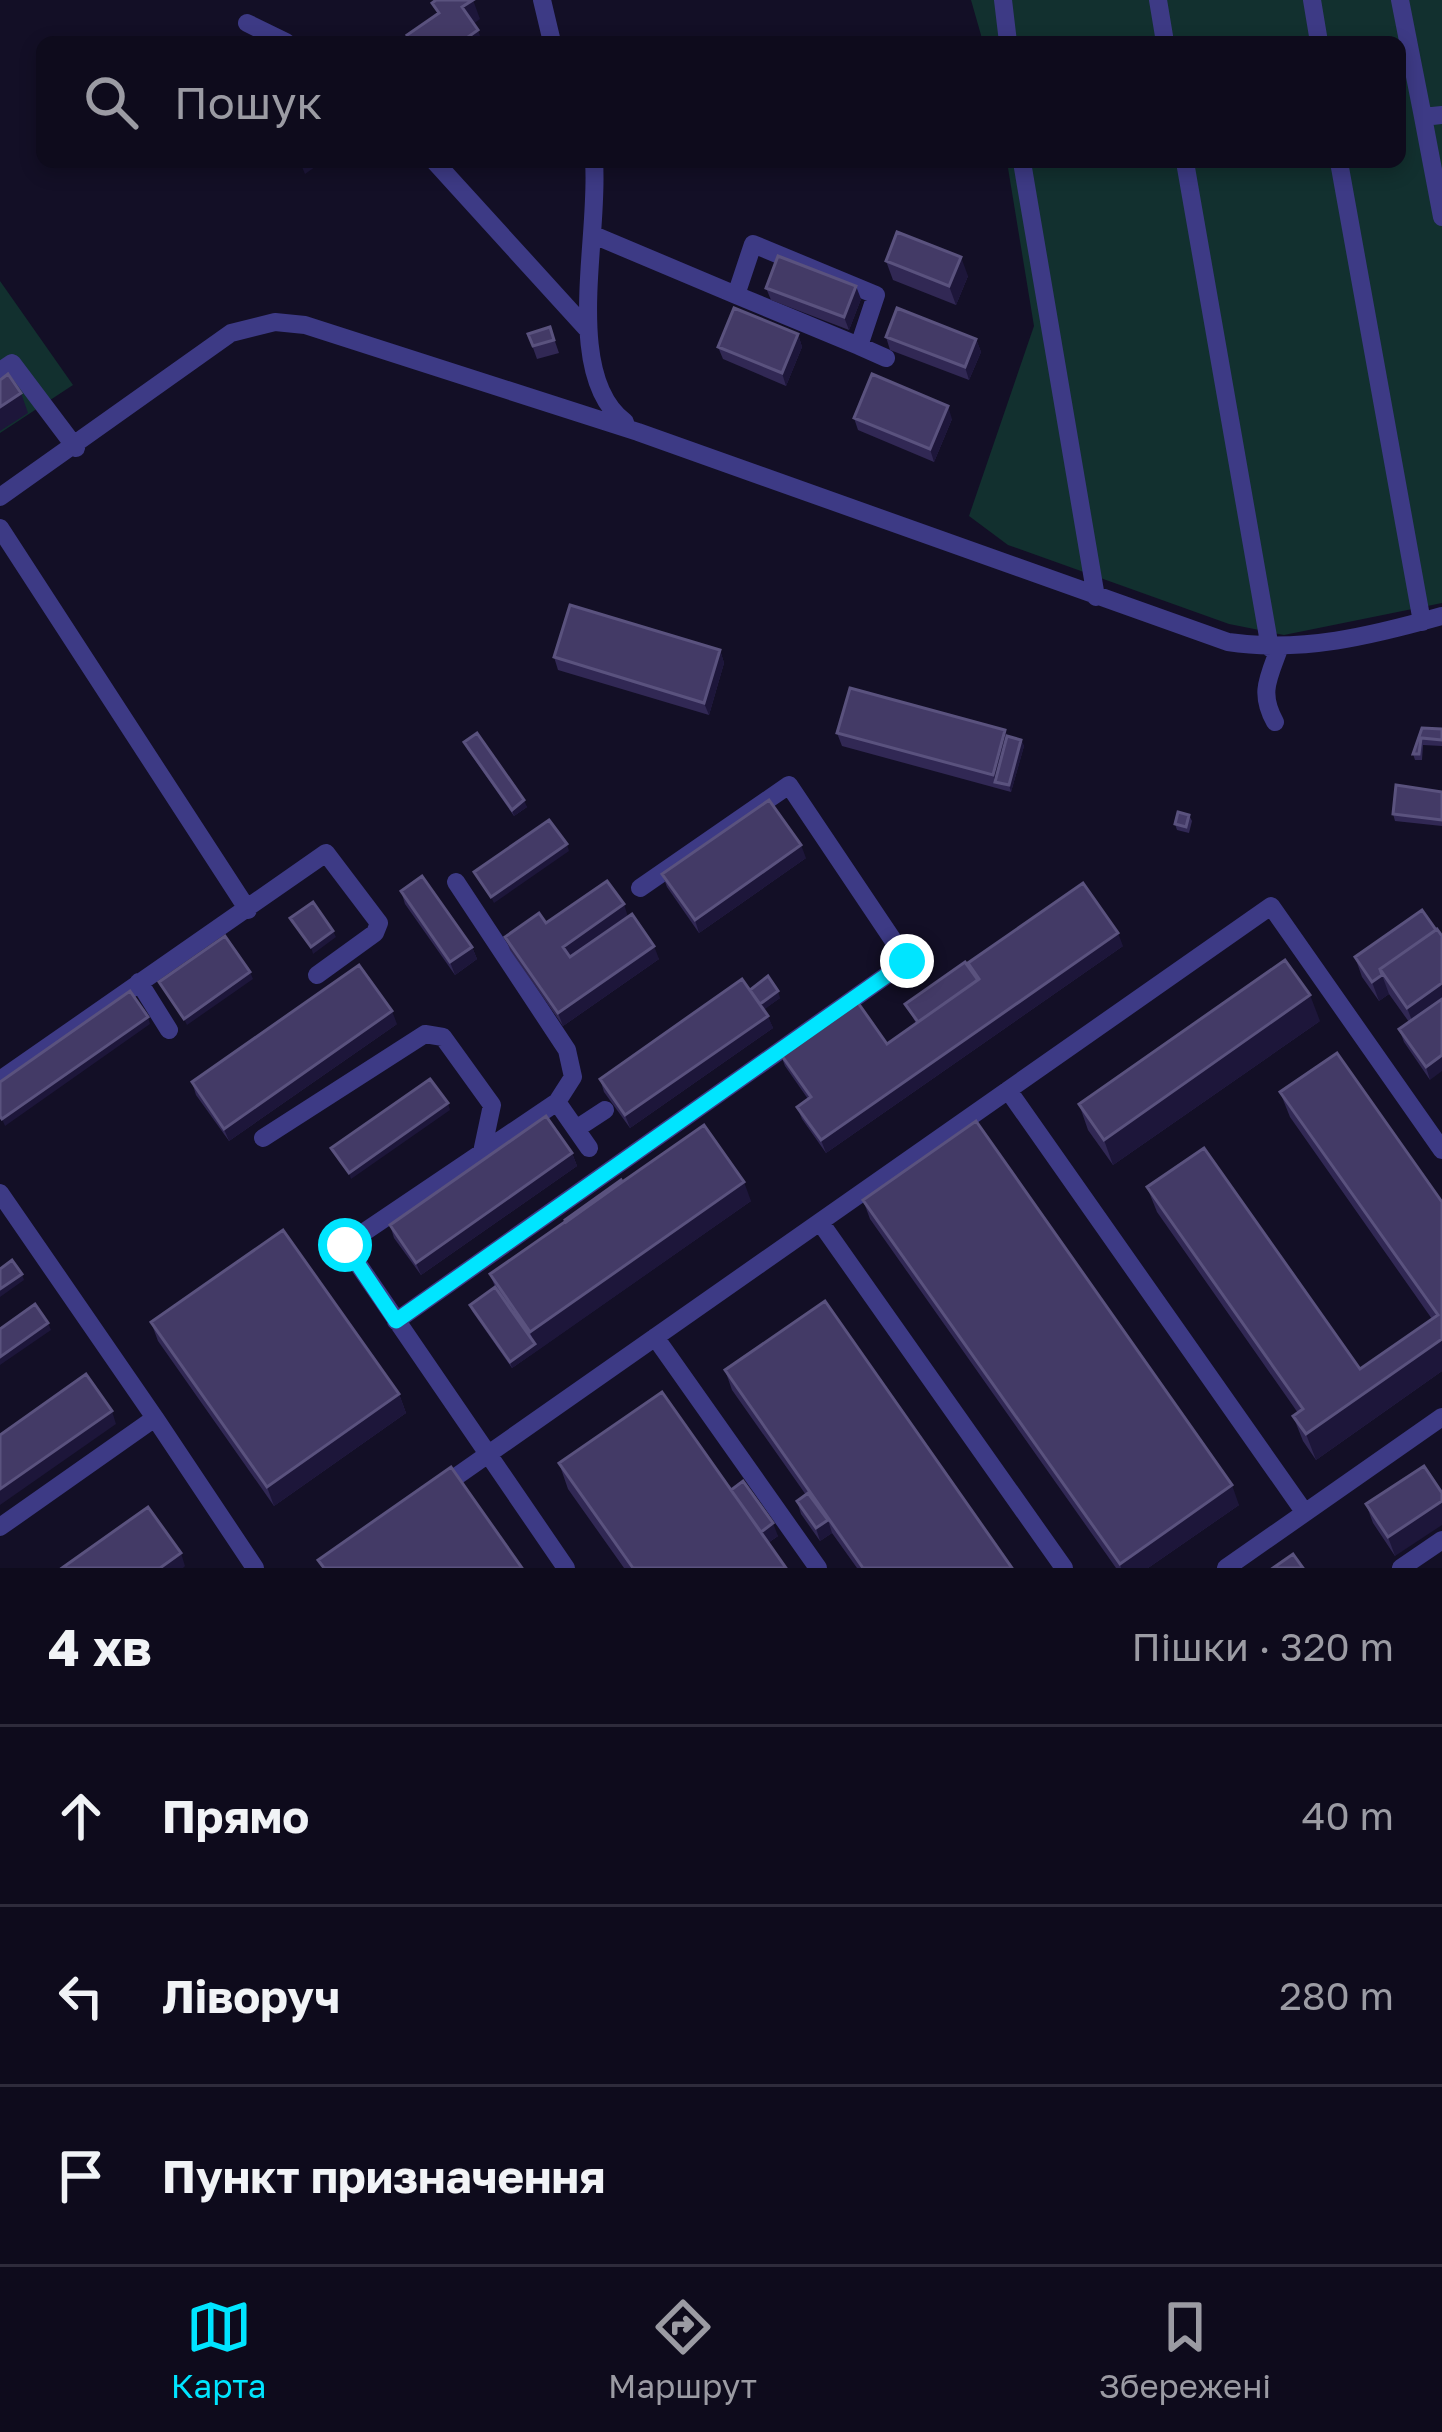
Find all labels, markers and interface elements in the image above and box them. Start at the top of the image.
search box [36,36,1406,168]
icon: search [78,69,144,135]
text: Пошук [174,75,322,129]
route end [880,934,934,988]
route start [318,1218,372,1272]
text: 4 хв [48,1616,152,1677]
text: Пішки · 320 m [1131,1623,1394,1670]
icon: ahead [48,1783,114,1849]
text: Прямо [162,1789,309,1843]
text: 40 m [1302,1792,1394,1839]
icon: left [48,1963,114,2029]
text: Ліворуч [162,1969,340,2023]
text: 280 m [1279,1972,1394,2019]
icon: arrive [48,2143,114,2209]
text: Пункт призначення [162,2149,605,2203]
tab: Карта [171,2294,266,2405]
tab: Маршрут [608,2294,757,2405]
tab: Збережені [1099,2294,1271,2405]

